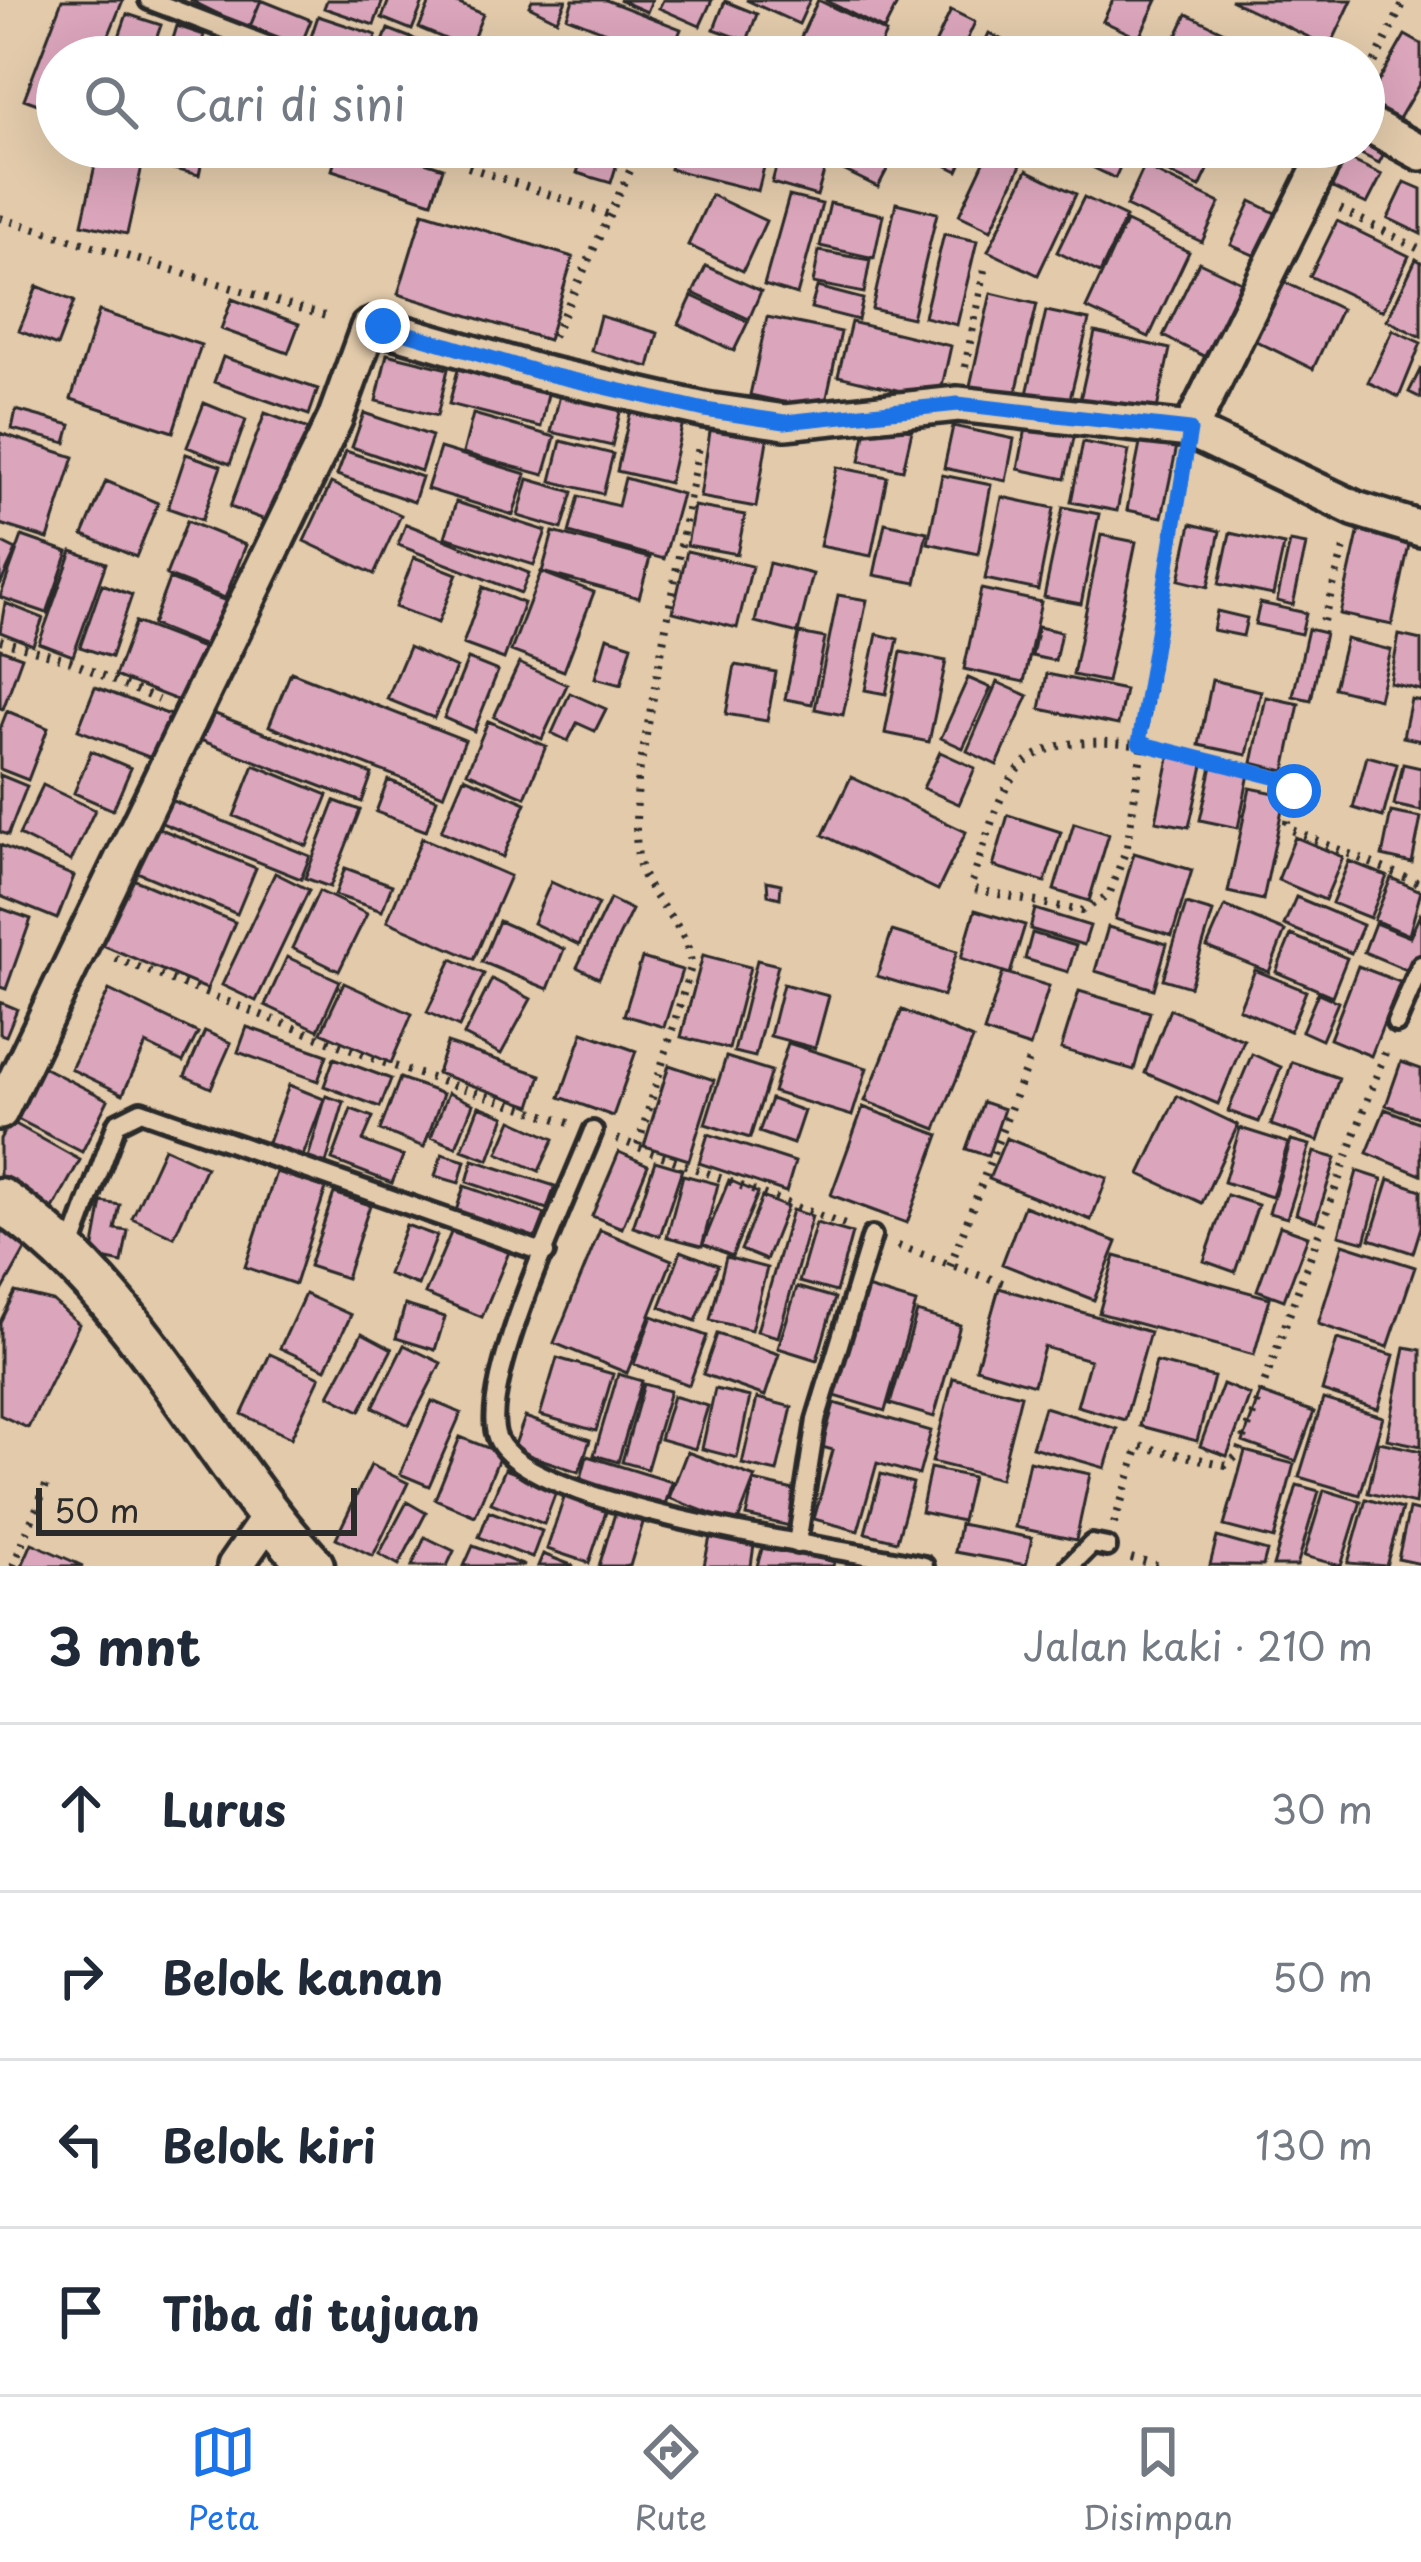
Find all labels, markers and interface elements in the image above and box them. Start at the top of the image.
search box [36,36,1385,168]
text: Cari di sini [174,68,406,136]
icon: search [78,69,144,135]
route end [356,299,410,353]
route start [1267,764,1321,818]
scale bar [36,1482,357,1535]
text: 50 m [54,1484,140,1534]
text: 3 mnt [48,1606,201,1683]
text: Jalan kaki · 210 m [1023,1615,1373,1674]
text: Lurus [162,1774,286,1842]
icon: ahead [48,1775,114,1841]
text: 30 m [1270,1778,1373,1837]
text: Belok kanan [162,1942,443,2010]
icon: right [48,1943,114,2009]
text: 50 m [1272,1946,1373,2005]
text: Belok kiri [162,2110,376,2178]
icon: left [48,2111,114,2177]
text: 130 m [1255,2114,1373,2173]
text: Tiba di tujuan [162,2278,480,2346]
icon: arrive [48,2279,114,2345]
tab: Peta [188,2419,259,2541]
tab: Rute [634,2419,707,2541]
tab: Disimpan [1083,2419,1233,2541]

